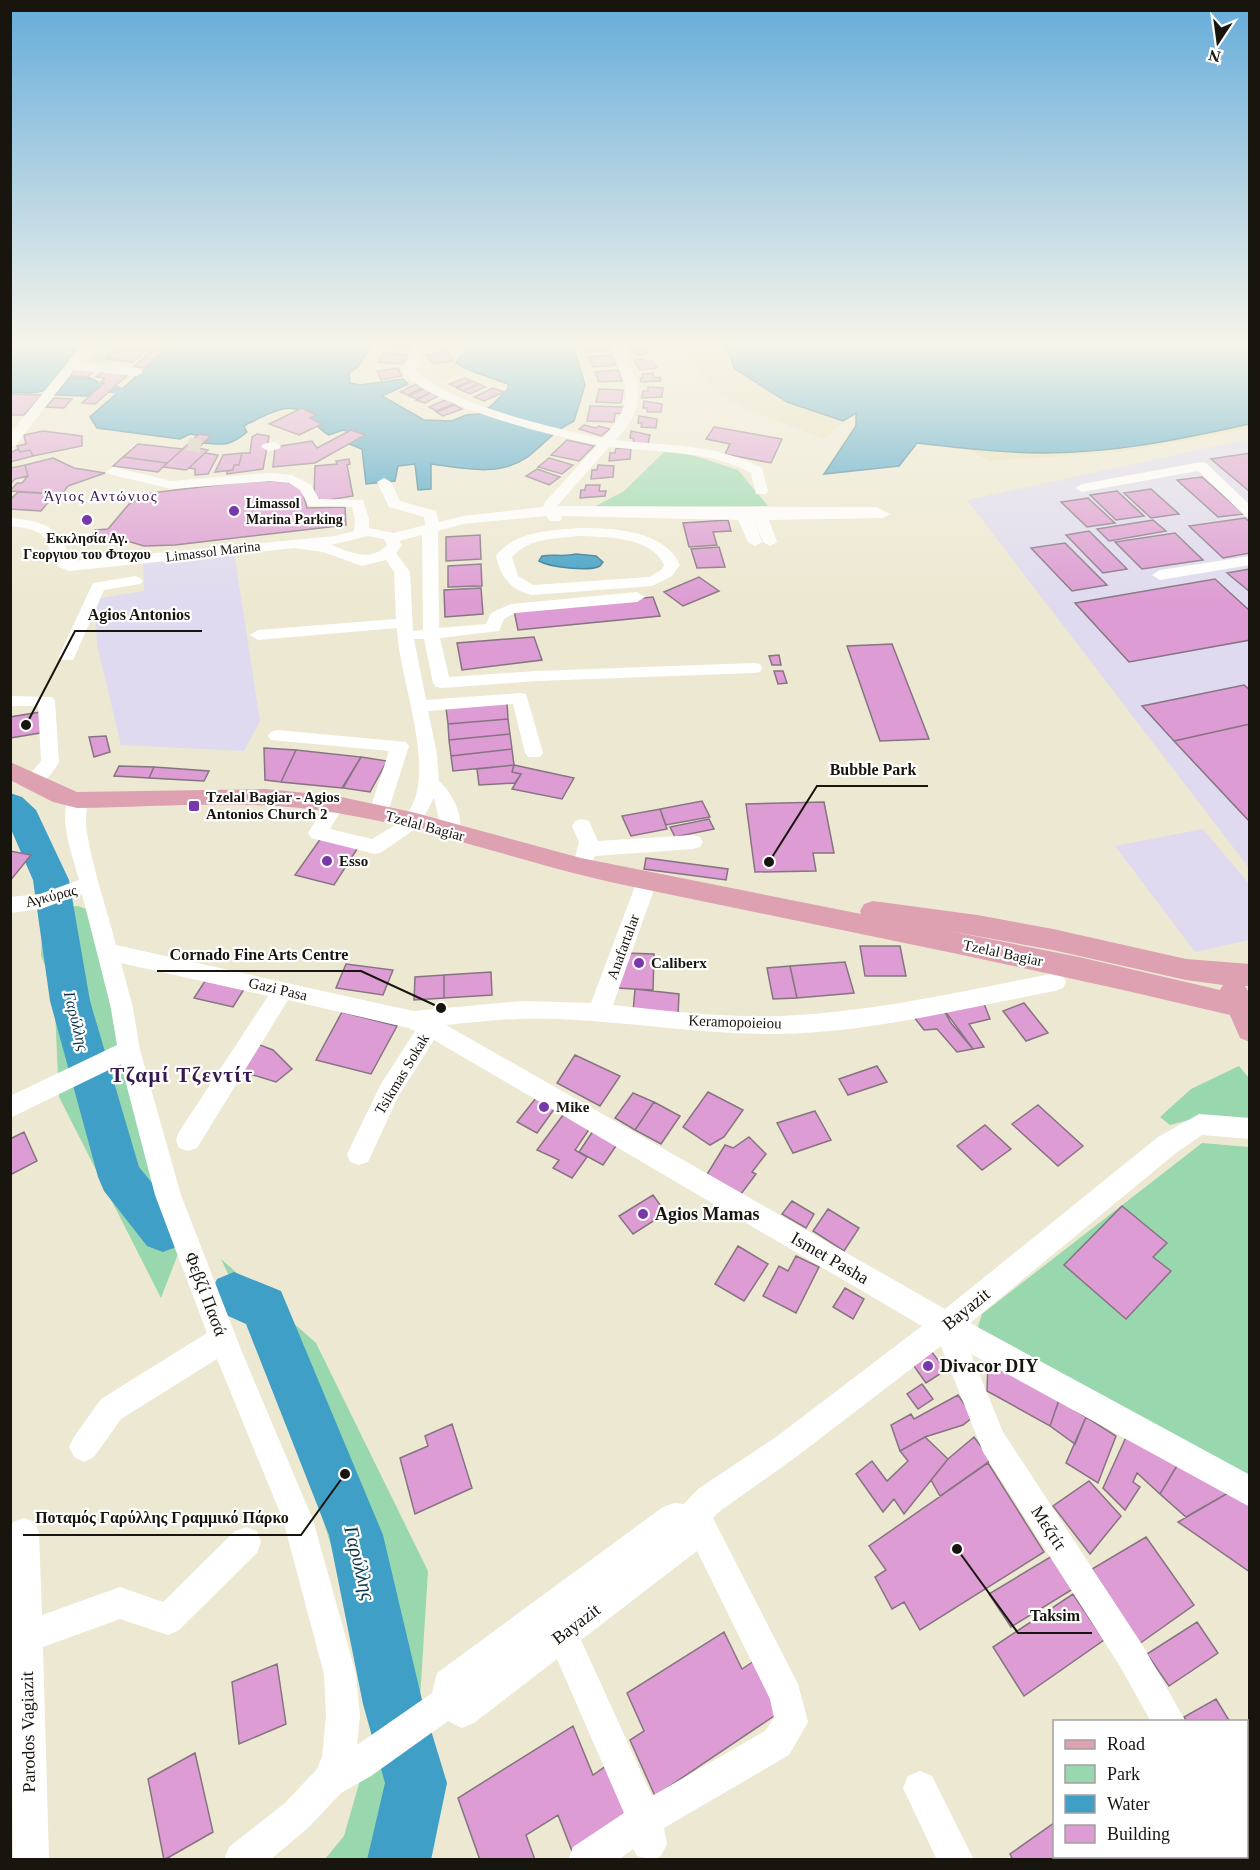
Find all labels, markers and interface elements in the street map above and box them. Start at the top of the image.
north arrow [1188,12,1248,72]
text: N [1207,46,1222,66]
district label: Άγιος Αντώνιος [44,488,158,504]
place label: Limassol Marina Parking [246,496,343,527]
marker: Limassol Marina Parking [227,504,241,518]
marker: Εκκλησία Αγ. Γεοργιου του Φτοχου [80,513,94,527]
place label: Εκκλησία Αγ. Γεοργιου του Φτοχου [23,531,151,562]
street label: Limassol Marina [165,538,262,565]
callout: Agios Antonios [75,597,202,631]
text: Agios Antonios [88,606,190,624]
callout: Bubble Park [817,752,928,786]
text: Bubble Park [830,761,916,778]
place label: Tzelal Bagiar - Agios Antonios Church 2 [206,789,340,822]
marker: Tzelal Bagiar - Agios Antonios Church 2 [187,799,201,813]
street label: Tzelal Bagiar [384,808,466,844]
place label: Esso [339,853,368,869]
marker: Esso [320,854,334,868]
street label: Αγκύρας [23,882,79,910]
street label: Anafartalar [604,912,642,982]
callout: Cornado Fine Arts Centre [157,937,361,971]
street label: Tzelal Bagiar [962,937,1044,969]
text: Cornado Fine Arts Centre [170,946,348,963]
place label: Caliberx [651,955,707,971]
marker: Caliberx [632,956,646,970]
street label: Gazi Pasa [247,975,309,1004]
water label: Γαρύλλης [60,989,92,1053]
street label: Keramopoieiou [688,1012,782,1032]
street label: Tsikmas Sokak [372,1030,433,1117]
district label: Τζαμί Τζεντίτ [110,1063,254,1087]
place label: Mike [556,1099,590,1115]
marker: Mike [537,1100,551,1114]
place label: Agios Mamas [655,1204,760,1224]
marker: Agios Mamas [636,1207,650,1221]
street label: Ismet Pasha [788,1228,872,1288]
street label: Φεβζί Πασά [181,1249,231,1339]
street label: Bayazit [938,1284,994,1334]
place label: Divacor DIY [940,1356,1038,1376]
marker: Divacor DIY [921,1359,935,1373]
callout: Ποταμός Γαρύλλης Γραμμικό Πάρκο [23,1501,301,1535]
street label: Μεζτίτ [1027,1502,1071,1554]
text: Ποταμός Γαρύλλης Γραμμικό Πάρκο [35,1509,289,1527]
water label: Γαρύλλης [339,1522,380,1604]
street label: Bayazit [548,1599,604,1649]
callout: Taksim [1018,1599,1092,1633]
text: Taksim [1030,1607,1081,1624]
street label: Parodos Vagiazit [17,1671,39,1793]
legend [1053,1720,1248,1858]
text: Road [1107,1734,1145,1754]
text: Park [1107,1764,1140,1784]
text: Water [1107,1794,1150,1814]
text: Building [1107,1824,1170,1844]

